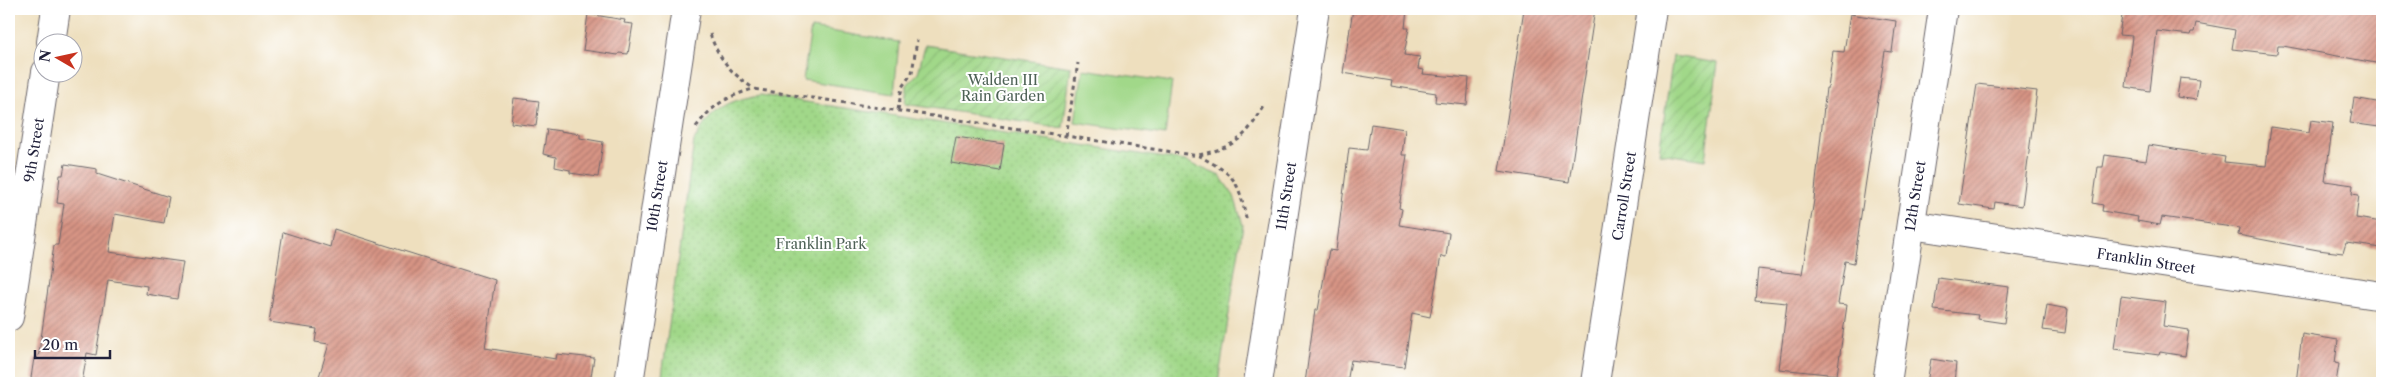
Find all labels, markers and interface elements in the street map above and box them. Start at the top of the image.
north arrow [32,32,82,82]
text: N [35,49,55,63]
park label: Walden III Rain Garden [961,71,1045,105]
street label: 9th Street [20,116,48,184]
street label: Carroll Street [1608,150,1640,242]
street label: 10th Street [642,159,672,233]
street label: 12th Street [1901,159,1929,233]
street label: 11th Street [1272,161,1300,231]
park label: Franklin Park [776,235,867,253]
street label: Franklin Street [2095,244,2197,278]
scale bar [35,327,110,359]
text: 20 m [42,335,78,354]

